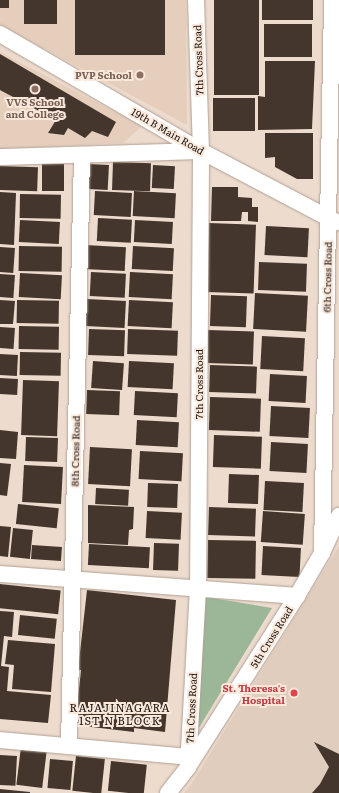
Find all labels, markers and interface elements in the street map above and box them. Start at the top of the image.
street label: 7th Cross Road [191,25,205,95]
place label: PVP School [75,69,132,81]
marker: PVP School [135,70,145,80]
marker: VVS School and College [30,84,40,94]
place label: VVS School and College [6,95,64,118]
street label: 19th B Main Road [129,105,207,157]
street label: 6th Cross Road [320,242,334,312]
street label: 7th Cross Road [193,349,205,419]
street label: 8th Cross Road [68,416,82,486]
street label: 5th Cross Road [247,604,295,670]
street label: 7th Cross Road [183,673,199,743]
place label: St. Theresa's Hospital [222,681,285,704]
marker: St. Theresa's Hospital [288,687,300,699]
district label: RAJAJINAGARA 1ST N BLOCK [69,701,171,727]

